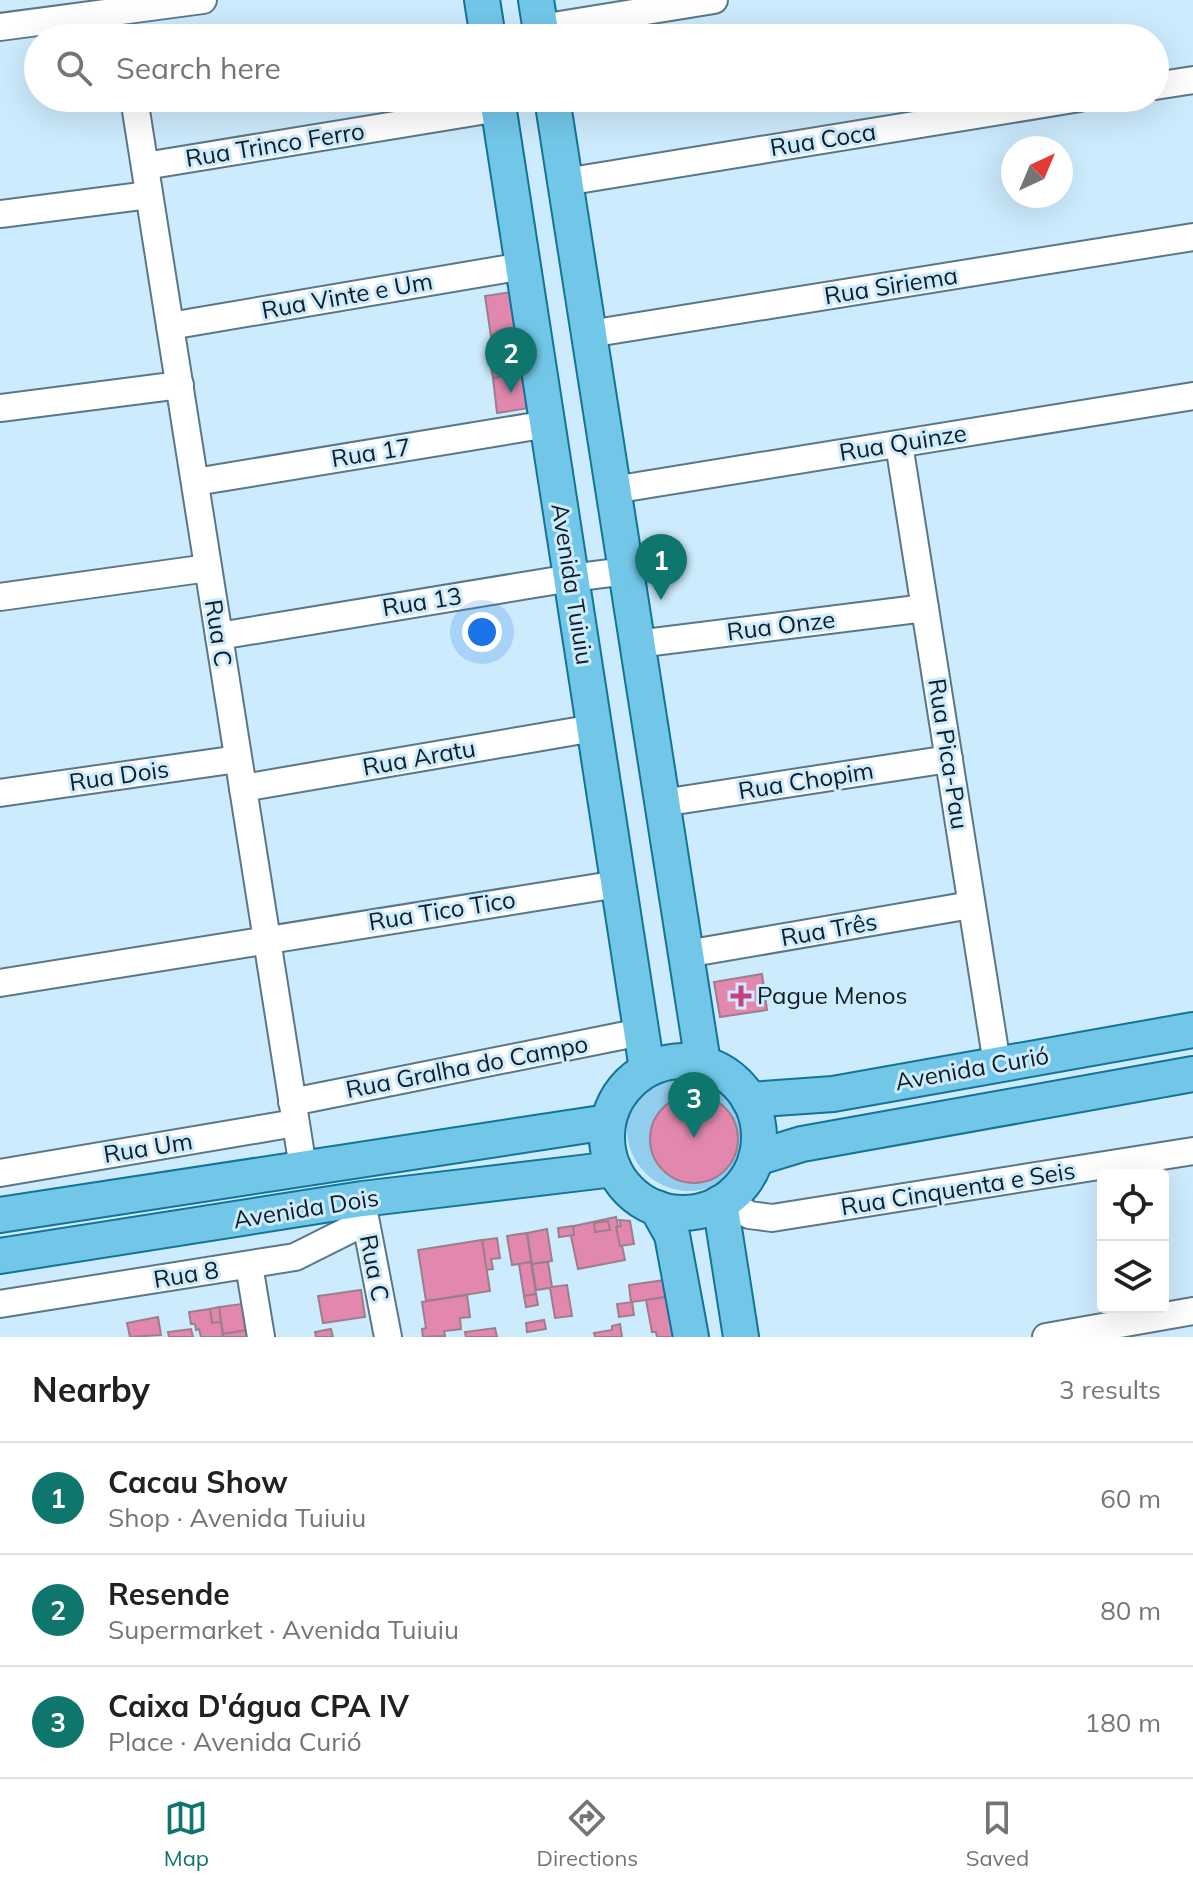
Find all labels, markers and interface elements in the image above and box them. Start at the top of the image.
search box [24,24,1169,112]
icon: search [52,46,96,90]
text: Search here [116,49,281,87]
street label: Rua Trinco Ferro [183,115,367,173]
street label: Rua Coca [768,116,878,162]
north arrow [1001,136,1073,208]
street label: Rua Siriema [822,260,960,310]
street label: Rua Vinte e Um [259,265,435,325]
pin: 2 [485,327,537,393]
street label: Rua Quinze [837,417,969,467]
street label: Rua 17 [329,431,413,473]
street label: Avenida Tuiuiu [545,501,601,667]
pin: 1 [635,534,687,600]
street label: Rua 13 [380,580,464,622]
street label: Rua C [199,597,239,669]
street label: Rua Onze [725,603,837,647]
your location [462,612,502,652]
street label: Rua Pica-Pau [922,676,976,831]
street label: Rua Aratu [360,732,478,782]
street label: Rua Dois [67,753,171,797]
street label: Rua Chopim [736,755,876,806]
street label: Rua Tico Tico [366,884,518,936]
street label: Rua Três [778,906,879,952]
place label: Pague Menos [757,980,907,1010]
marker: Pague Menos [732,987,750,1005]
street label: Rua Gralha do Campo [343,1028,590,1104]
street label: Avenida Curió [893,1040,1051,1096]
pin: 3 [668,1072,720,1138]
street label: Rua Um [101,1125,194,1169]
street label: Rua Cinquenta e Seis [839,1155,1077,1221]
map controls [1097,1169,1169,1313]
button: locate [1097,1169,1169,1241]
street label: Avenida Dois [231,1182,381,1234]
street label: Rua C [354,1232,396,1304]
button: layers [1097,1241,1169,1313]
street label: Rua 8 [151,1254,221,1294]
text: Nearby [32,1368,150,1411]
text: 3 results [1059,1373,1161,1406]
text: Cacau Show [108,1463,288,1501]
text: 1 [50,1482,66,1515]
text: 60 m [1100,1482,1161,1515]
text: Shop · Avenida Tuiuiu [108,1501,366,1534]
text: Resende [108,1575,230,1613]
text: 2 [50,1594,66,1627]
text: 80 m [1100,1594,1161,1627]
text: Supermarket · Avenida Tuiuiu [108,1613,459,1646]
text: Caixa D'água CPA IV [108,1687,409,1725]
text: 3 [50,1706,66,1739]
text: 180 m [1085,1706,1161,1739]
text: Place · Avenida Curió [108,1725,362,1758]
tab: Map [164,1796,209,1872]
tab: Directions [537,1796,638,1872]
tab: Saved [966,1796,1029,1872]

